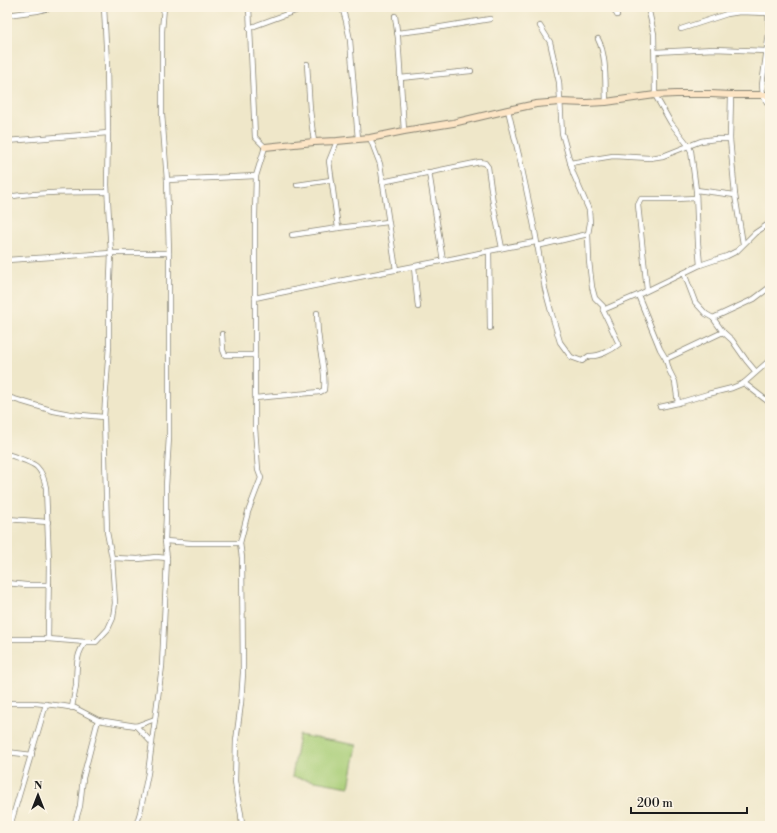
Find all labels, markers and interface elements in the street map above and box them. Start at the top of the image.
north arrow [18,775,58,815]
text: N [34,779,43,793]
scale bar [631,789,747,815]
text: 200 m [637,796,673,811]

